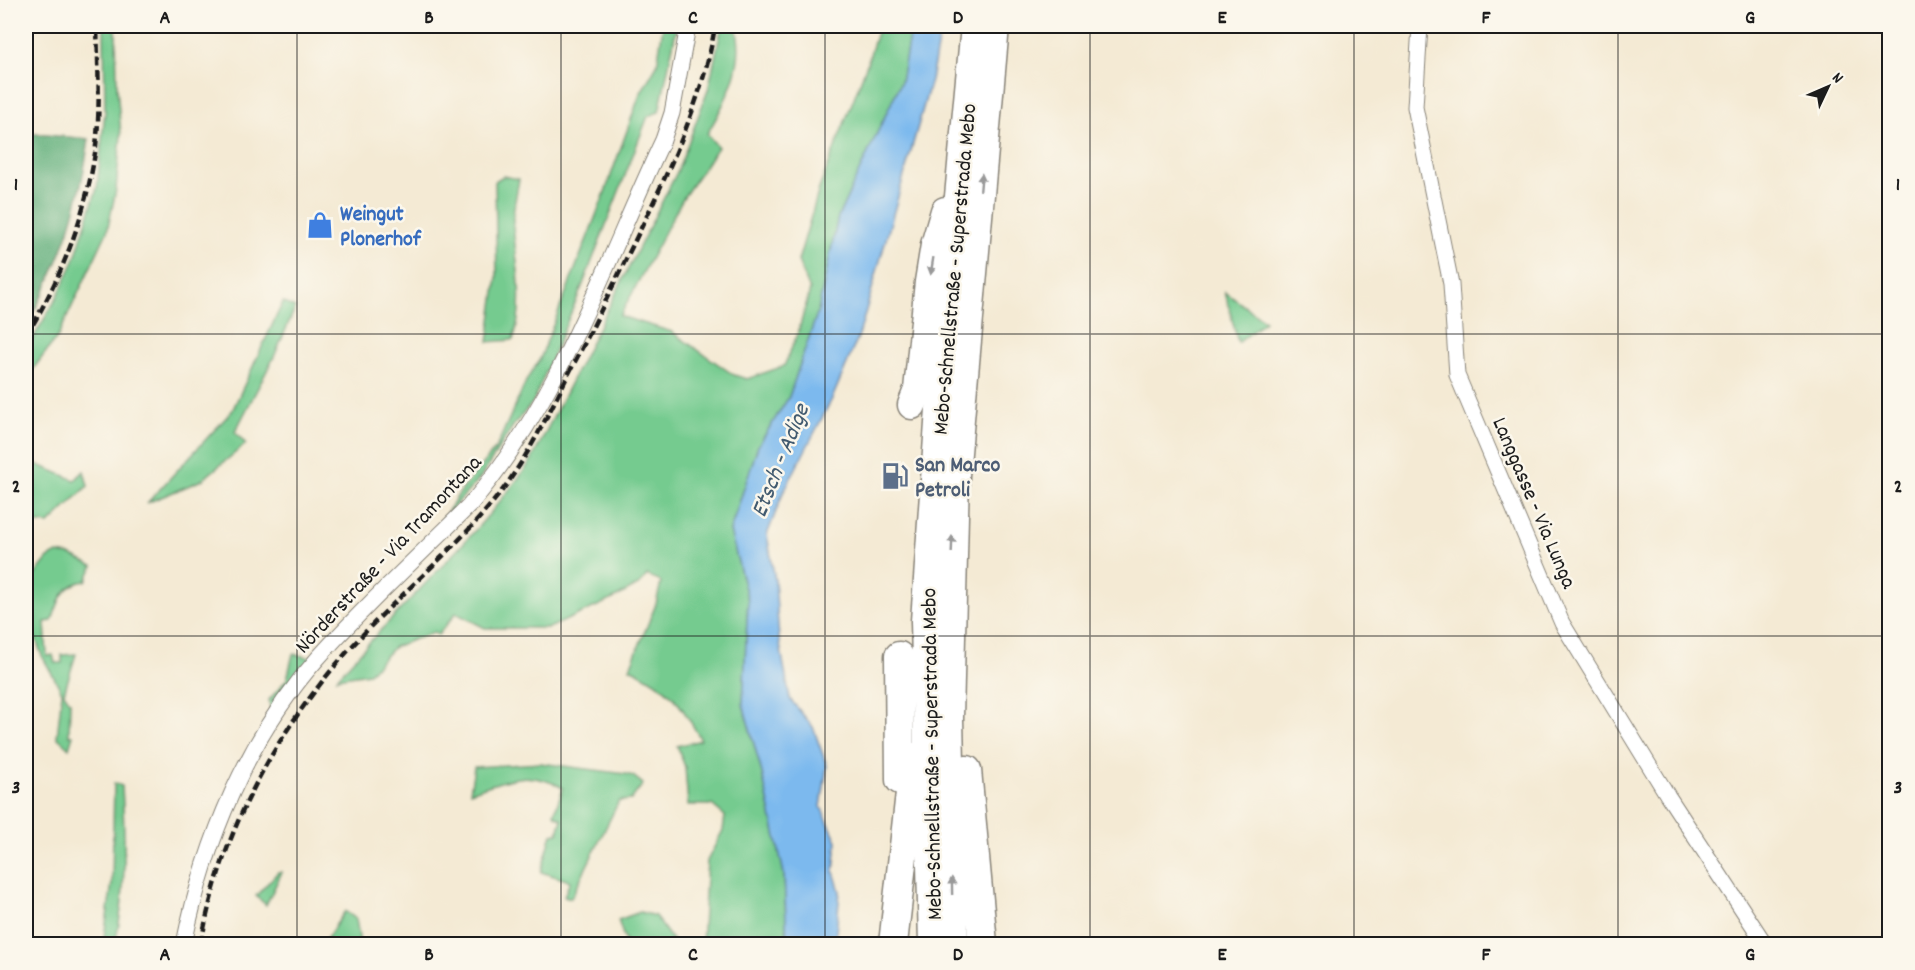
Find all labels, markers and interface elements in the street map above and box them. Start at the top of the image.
text: A [160,5,171,33]
text: B [424,5,434,33]
text: C [688,5,698,33]
text: D [953,5,964,33]
text: E [1217,5,1227,33]
text: F [1482,5,1492,33]
text: G [1745,5,1755,33]
north arrow [1798,57,1858,117]
text: N [1826,67,1848,89]
street label: Mebo-Schnellstraße - Superstrada Mebo [927,102,986,436]
text: 1 [14,172,18,200]
text: 1 [1896,172,1900,200]
one-way arrow [976,173,986,192]
place label: Weingut Plonerhof [340,200,422,256]
shop icon: Weingut Plonerhof [305,210,335,240]
one-way arrow [927,257,936,276]
water label: Etsch - Adige [744,398,820,523]
street label: Langgasse - Via Lunga [1483,413,1583,594]
street label: Nörderstraße - Via Tramontana [289,449,491,662]
place label: San Marco Petroli [915,451,1000,507]
fuel station icon: San Marco Petroli [880,461,910,491]
text: 2 [12,474,20,502]
text: 2 [1894,474,1902,502]
one-way arrow [947,535,957,554]
street label: Mebo-Schnellstraße - Superstrada Mebo [915,587,952,920]
text: 3 [12,775,20,803]
text: 3 [1894,775,1902,803]
one-way arrow [948,877,957,896]
text: A [160,942,171,970]
text: B [424,942,434,970]
text: C [688,942,698,970]
text: D [953,942,964,970]
text: E [1217,942,1227,970]
text: F [1482,942,1492,970]
text: G [1745,942,1755,970]

